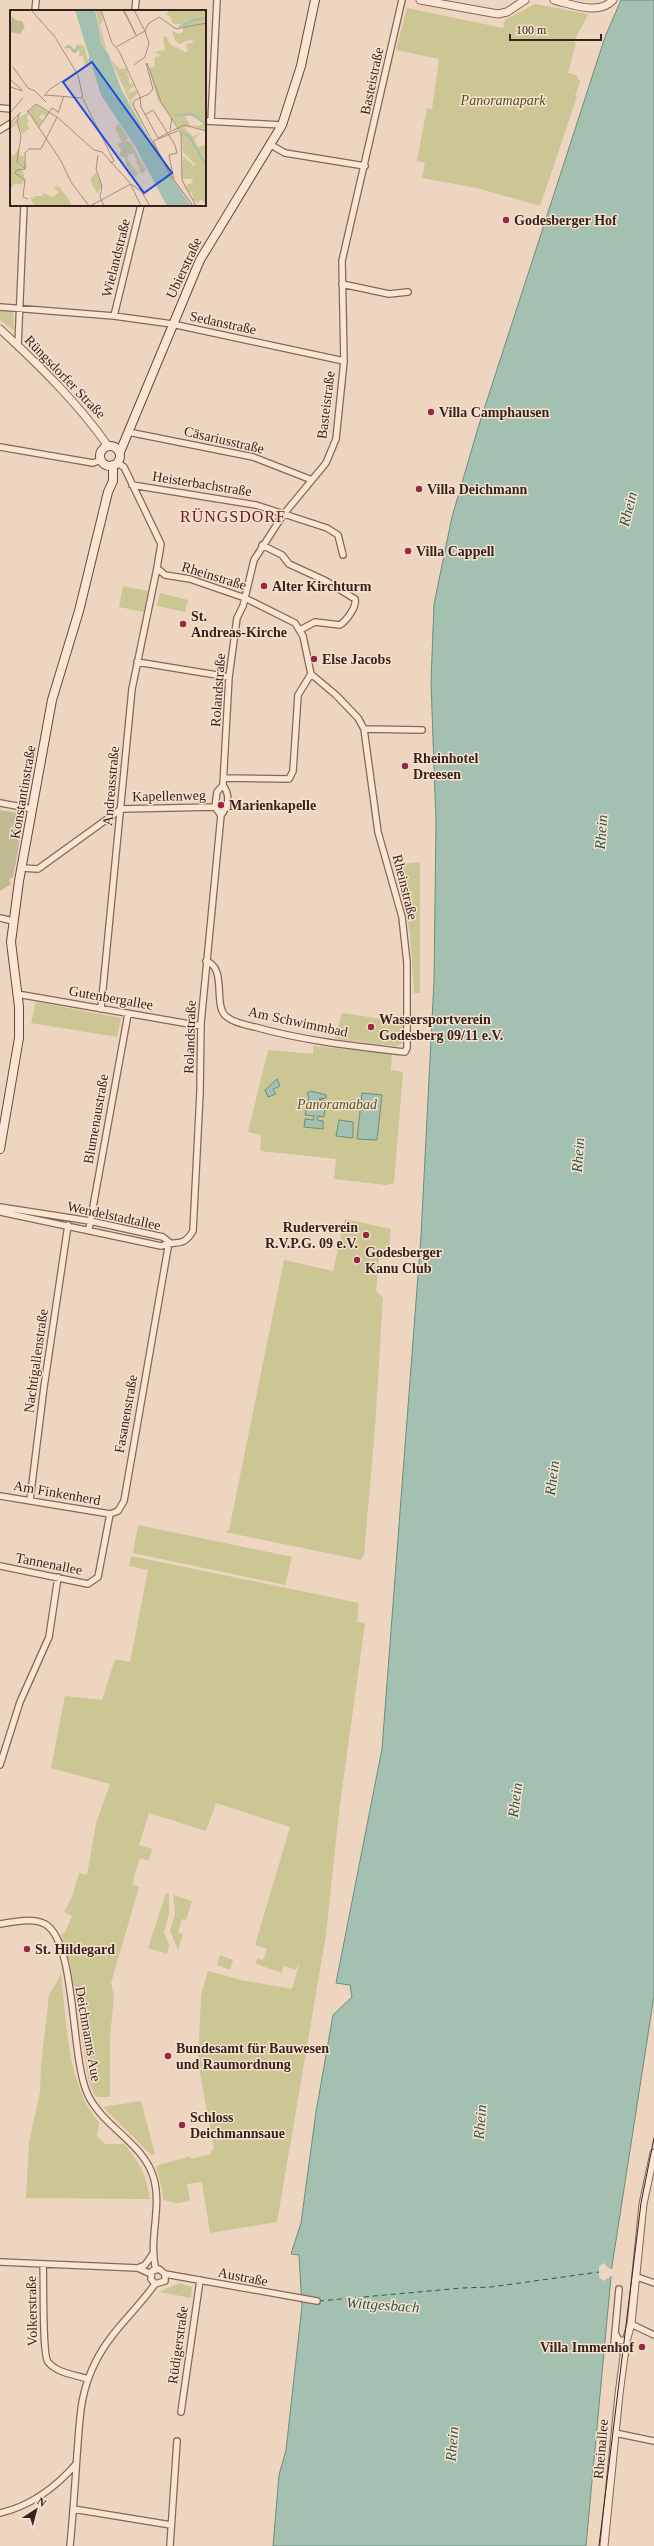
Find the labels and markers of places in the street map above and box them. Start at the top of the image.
place label: Godesberger Hof [514,213,617,228]
marker: Godesberger Hof [501,215,511,225]
place label: Villa Camphausen [439,405,550,420]
marker: Villa Camphausen [426,407,436,417]
place label: Villa Deichmann [427,482,527,497]
marker: Villa Deichmann [414,484,424,494]
place label: Villa Cappell [416,544,495,559]
marker: Villa Cappell [403,546,413,556]
place label: Alter Kirchturm [272,579,372,594]
marker: Alter Kirchturm [259,581,269,591]
place label: St. Andreas-Kirche [191,609,287,640]
marker: St. Andreas-Kirche [178,619,188,629]
place label: Else Jacobs [322,652,391,667]
marker: Else Jacobs [309,654,319,664]
place label: Rheinhotel Dreesen [413,751,478,782]
marker: Rheinhotel Dreesen [400,761,410,771]
place label: Marienkapelle [229,798,316,813]
marker: Marienkapelle [216,800,226,810]
place label: Wassersportverein Godesberg 09/11 e.V. [379,1012,503,1043]
marker: Wassersportverein Godesberg 09/11 e.V. [366,1022,376,1032]
place label: Ruderverein R.V.P.G. 09 e.V. [265,1220,358,1251]
marker: Ruderverein R.V.P.G. 09 e.V. [361,1230,371,1240]
place label: Godesberger Kanu Club [365,1245,442,1276]
marker: Godesberger Kanu Club [352,1255,362,1265]
place label: St. Hildegard [35,1942,115,1957]
marker: St. Hildegard [22,1944,32,1954]
place label: Bundesamt für Bauwesen und Raumordnung [176,2041,329,2072]
marker: Bundesamt für Bauwesen und Raumordnung [163,2051,173,2061]
place label: Schloss Deichmannsaue [190,2110,285,2141]
marker: Schloss Deichmannsaue [177,2120,187,2130]
place label: Villa Immenhof [540,2340,634,2355]
marker: Villa Immenhof [637,2342,647,2352]

